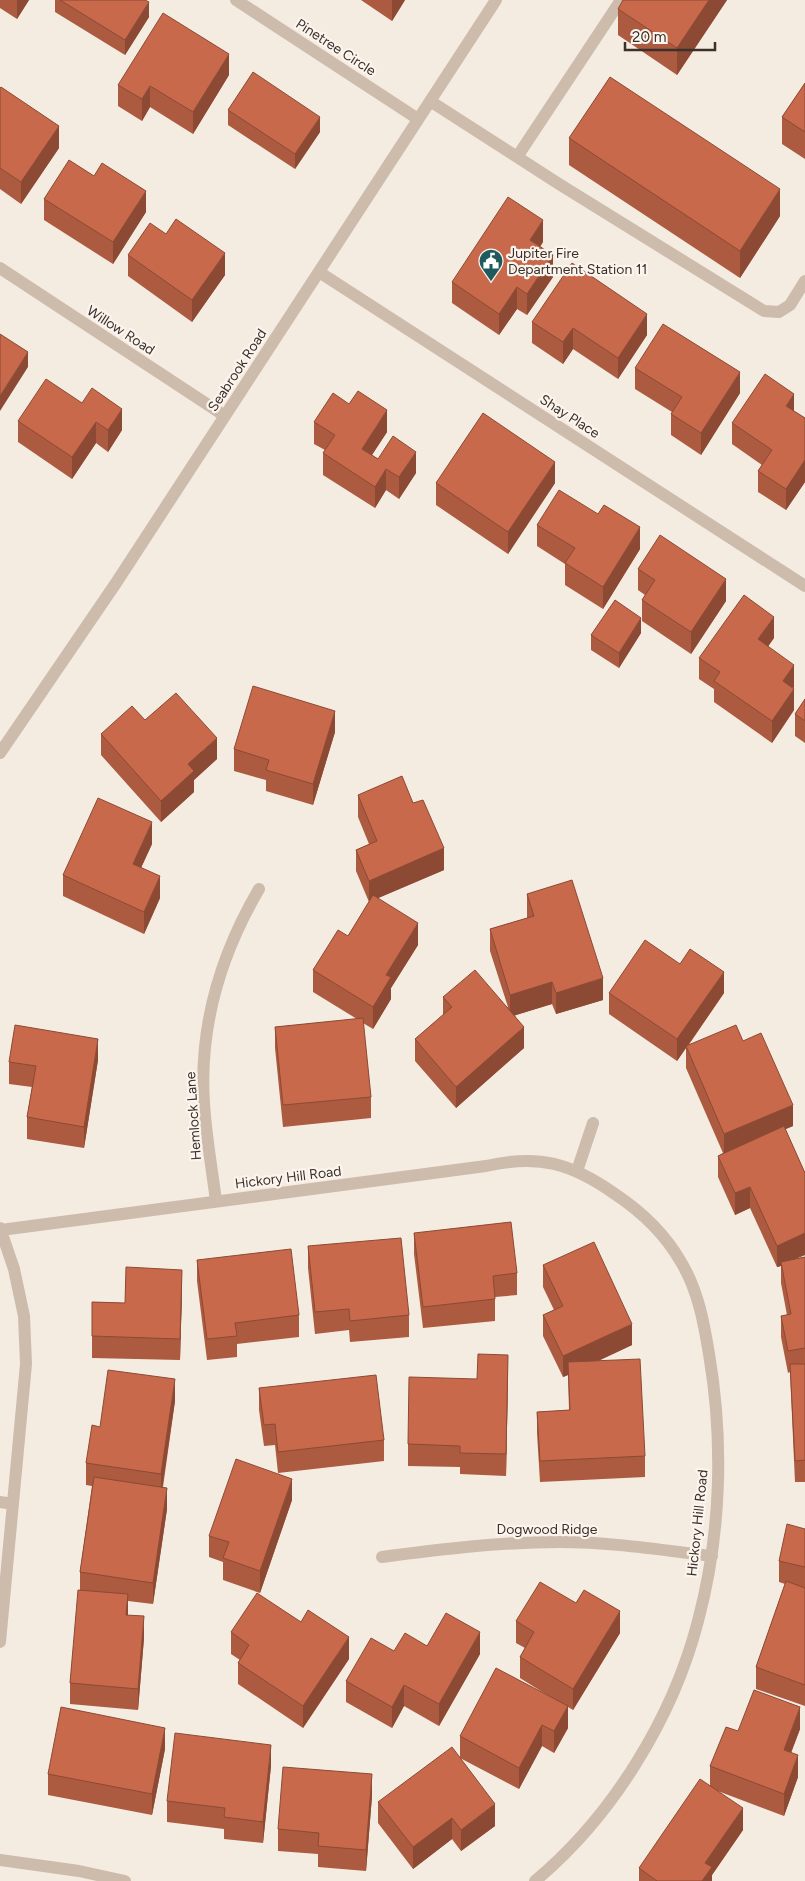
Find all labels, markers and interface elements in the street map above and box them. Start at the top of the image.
street label: Pinetree Circle [293,15,379,80]
scale bar [625,20,715,52]
text: 20 m [632,28,666,46]
place label: Jupiter Fire Department Station 11 [508,245,647,278]
public building icon: Jupiter Fire Department Station 11 [478,248,504,282]
street label: Willow Road [84,302,158,359]
street label: Seabrook Road [204,326,270,415]
street label: Shay Place [537,391,603,442]
street label: Hemlock Lane [182,1071,205,1161]
street label: Hickory Hill Road [234,1163,342,1192]
street label: Hickory Hill Road [683,1469,712,1577]
street label: Dogwood Ridge [497,1521,598,1538]

